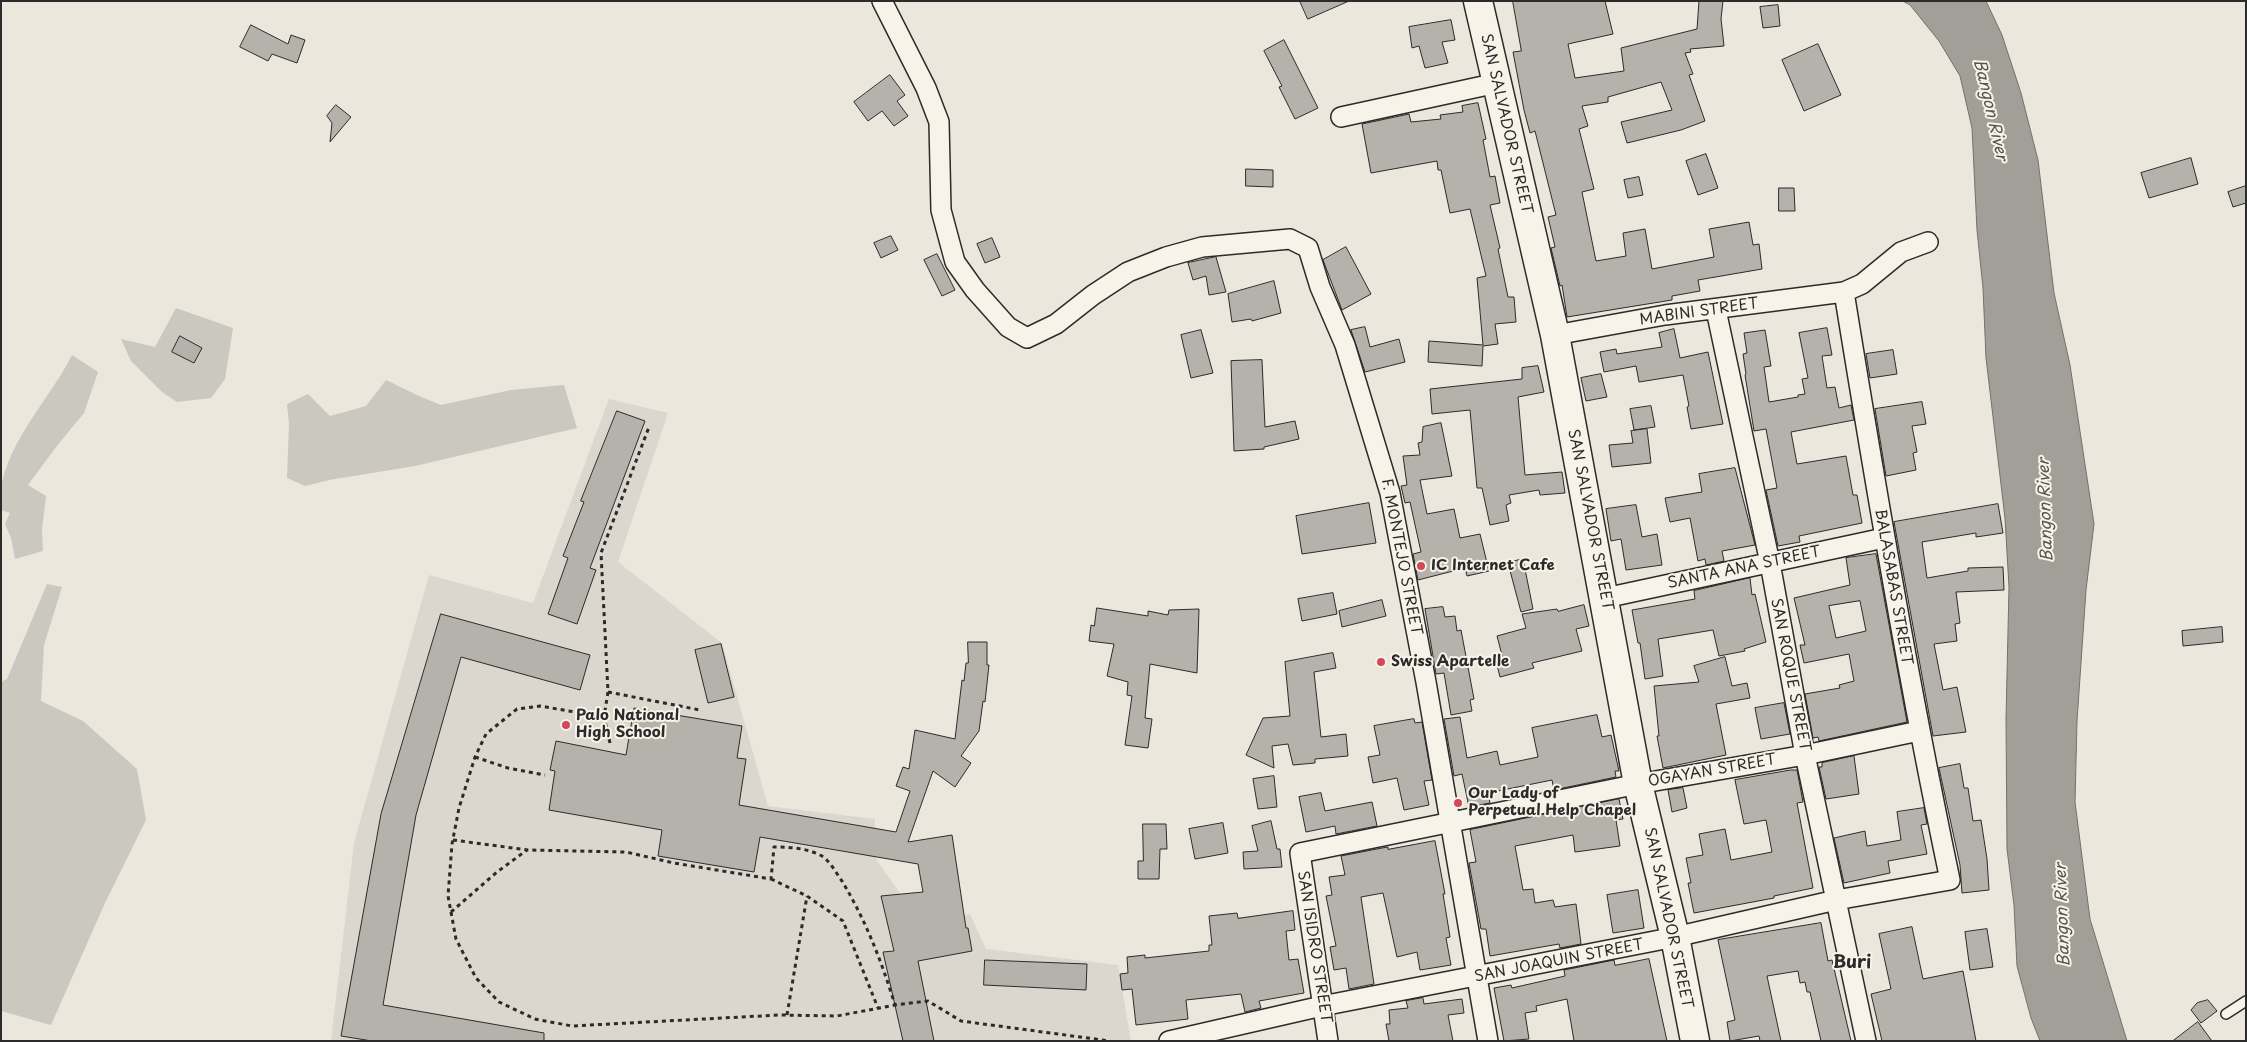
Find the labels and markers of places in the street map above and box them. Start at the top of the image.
place label: IC Internet Cafe [1431,557,1555,575]
marker: IC Internet Cafe [1415,560,1427,572]
place label: Swiss Apartelle [1391,653,1509,671]
marker: Swiss Apartelle [1375,656,1387,668]
place label: Palo National High School [576,707,679,742]
marker: Palo National High School [560,719,572,731]
place label: Our Lady of Perpetual Help Chapel [1468,785,1636,820]
marker: Our Lady of Perpetual Help Chapel [1452,797,1464,809]

